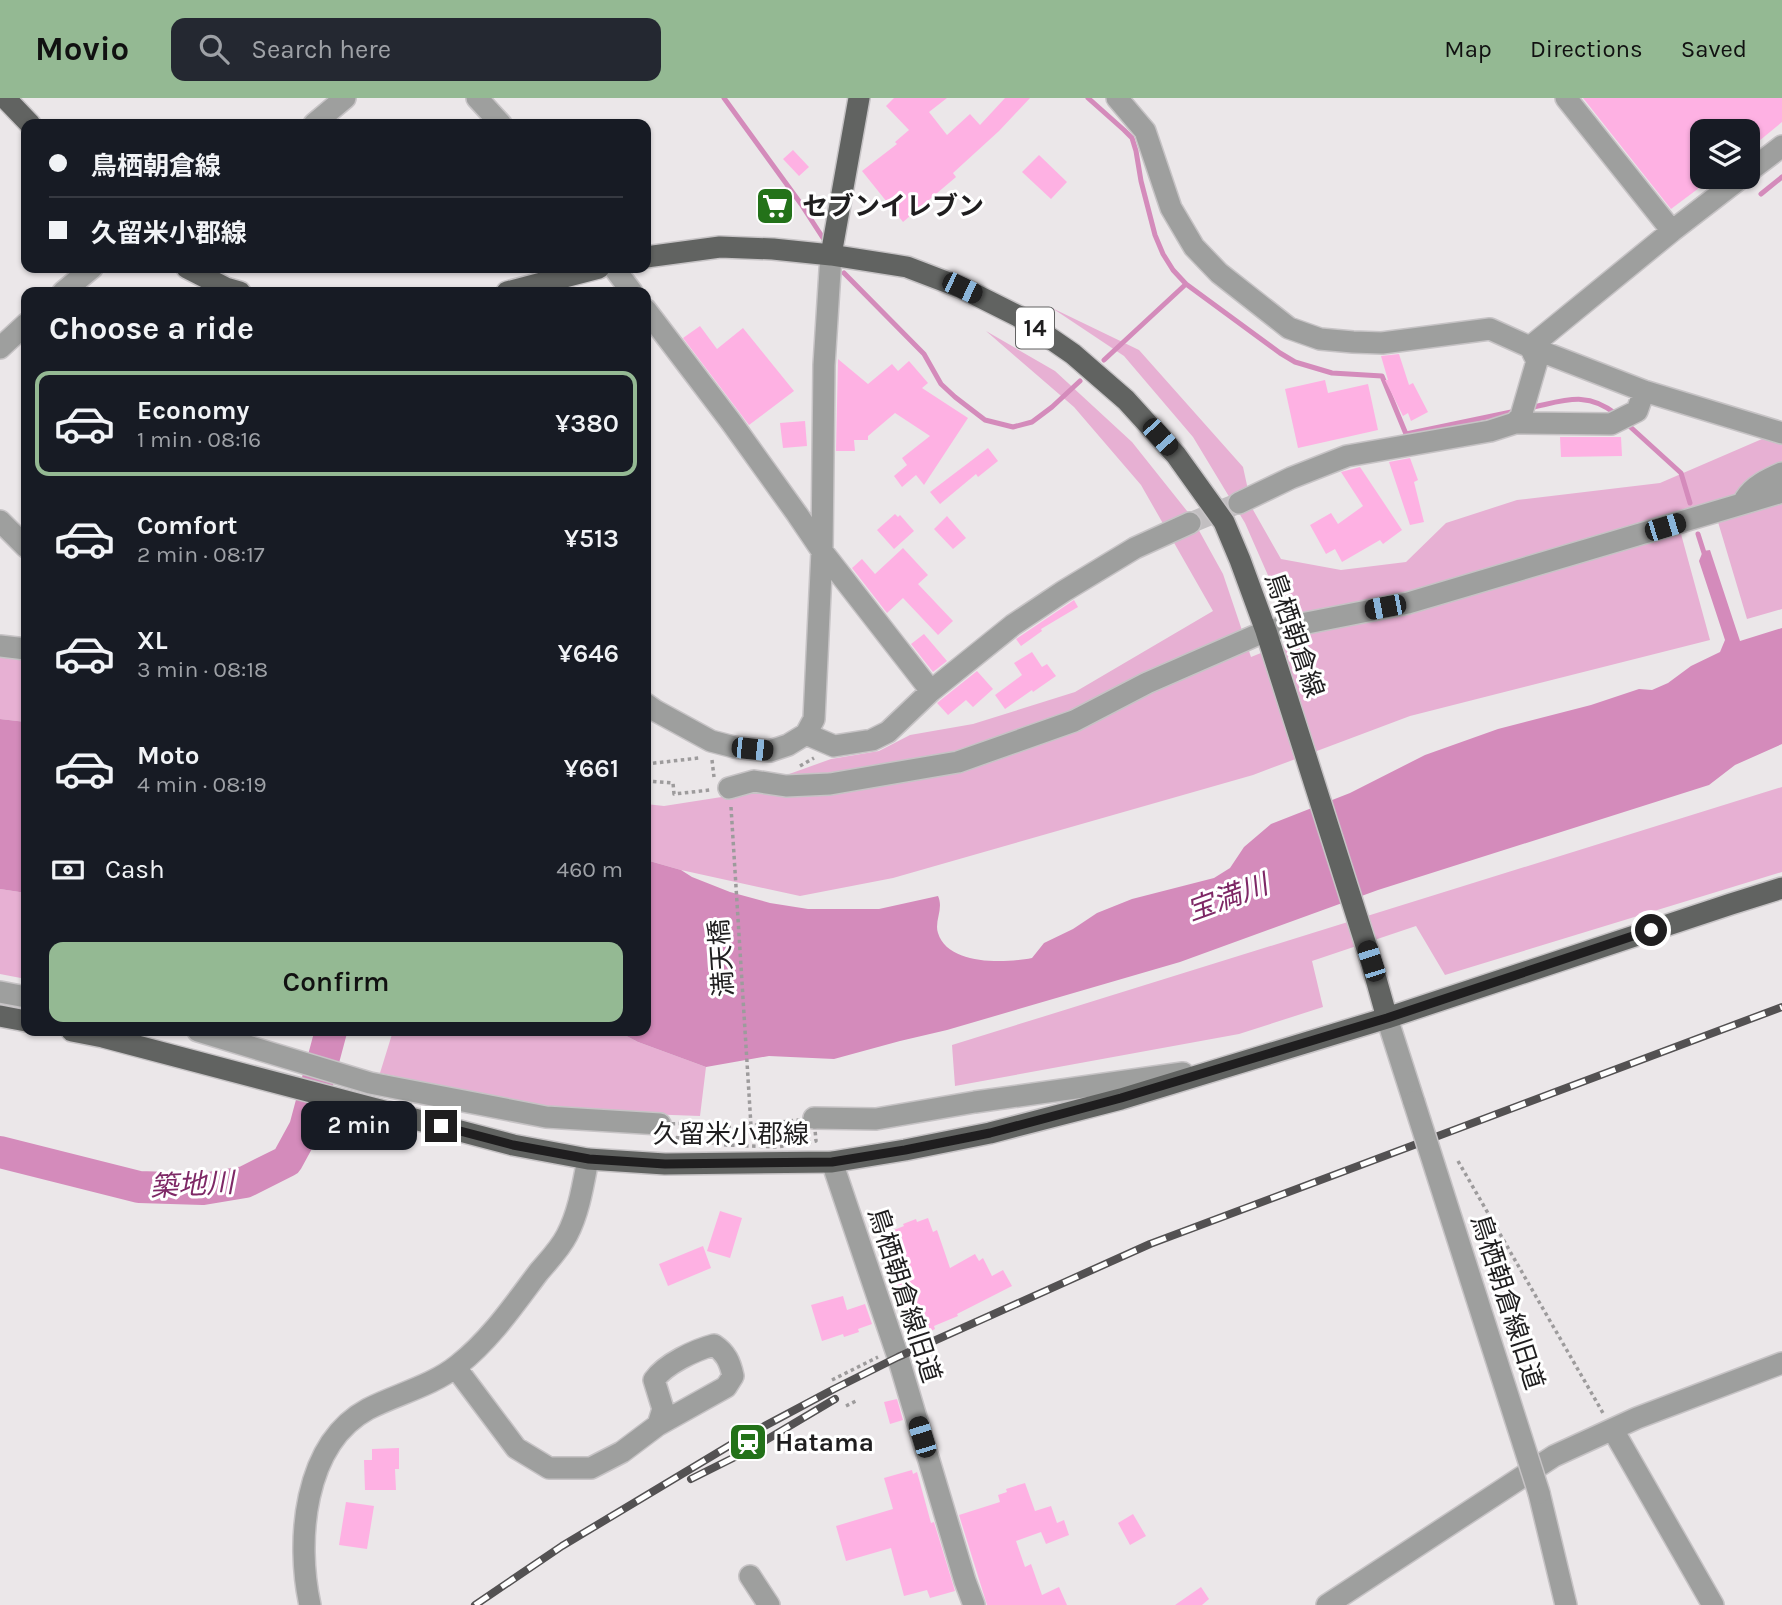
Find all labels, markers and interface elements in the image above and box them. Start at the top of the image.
search box [171,18,661,81]
text: Movio [35,30,129,68]
icon: search [195,30,233,68]
text: Search here [251,34,391,65]
text: Map [1444,35,1492,63]
text: Directions [1530,35,1643,63]
text: Saved [1681,35,1747,63]
map controls [1690,119,1760,189]
button: layers [1690,119,1760,189]
text: 鳥栖朝倉線 [91,151,221,182]
supermarket icon: セブンイレブン [754,185,796,227]
place label: セブンイレブン [802,191,984,222]
text: 久留米小郡線 [91,218,247,249]
car [939,269,986,307]
road number: 14 [1016,308,1054,348]
text: Choose a ride [49,310,254,347]
icon: car [53,392,116,455]
text: Economy [137,395,249,426]
text: ¥380 [555,408,619,439]
car [1139,414,1182,460]
text: 1 min · 08:16 [137,426,261,453]
icon: car [53,507,116,570]
text: Comfort [137,510,238,541]
car [1642,511,1689,543]
text: ¥513 [564,523,619,554]
text: 2 min · 08:17 [137,541,265,568]
street label: 鳥栖朝倉線 [1259,569,1330,702]
car [1363,593,1408,621]
icon: car [53,622,116,685]
text: XL [137,625,168,656]
text: ¥646 [558,638,619,669]
text: 3 min · 08:18 [137,656,268,683]
car [731,736,774,762]
icon: car [53,737,116,800]
text: Moto [137,740,199,771]
text: ¥661 [564,753,619,784]
text: 4 min · 08:19 [137,771,267,798]
icon: cash [49,851,87,889]
text: Cash [105,854,165,885]
text: 460 m [556,856,623,883]
water label: 宝満川 [1182,867,1275,927]
route start [1635,914,1667,946]
street label: 満天橋 [703,918,740,998]
car [1355,938,1388,984]
button: Confirm [49,942,623,1022]
callout: 2 min [301,1102,416,1150]
route end [425,1110,457,1142]
text: 2 min [328,1112,390,1139]
street label: 久留米小郡線 [653,1119,809,1150]
water label: 築地川 [149,1166,238,1203]
street label: 鳥栖朝倉線旧道 [862,1204,947,1386]
street label: 鳥栖朝倉線旧道 [1465,1211,1550,1393]
car [906,1414,939,1460]
station icon: Hatama [727,1421,769,1463]
place label: Hatama [775,1427,874,1458]

